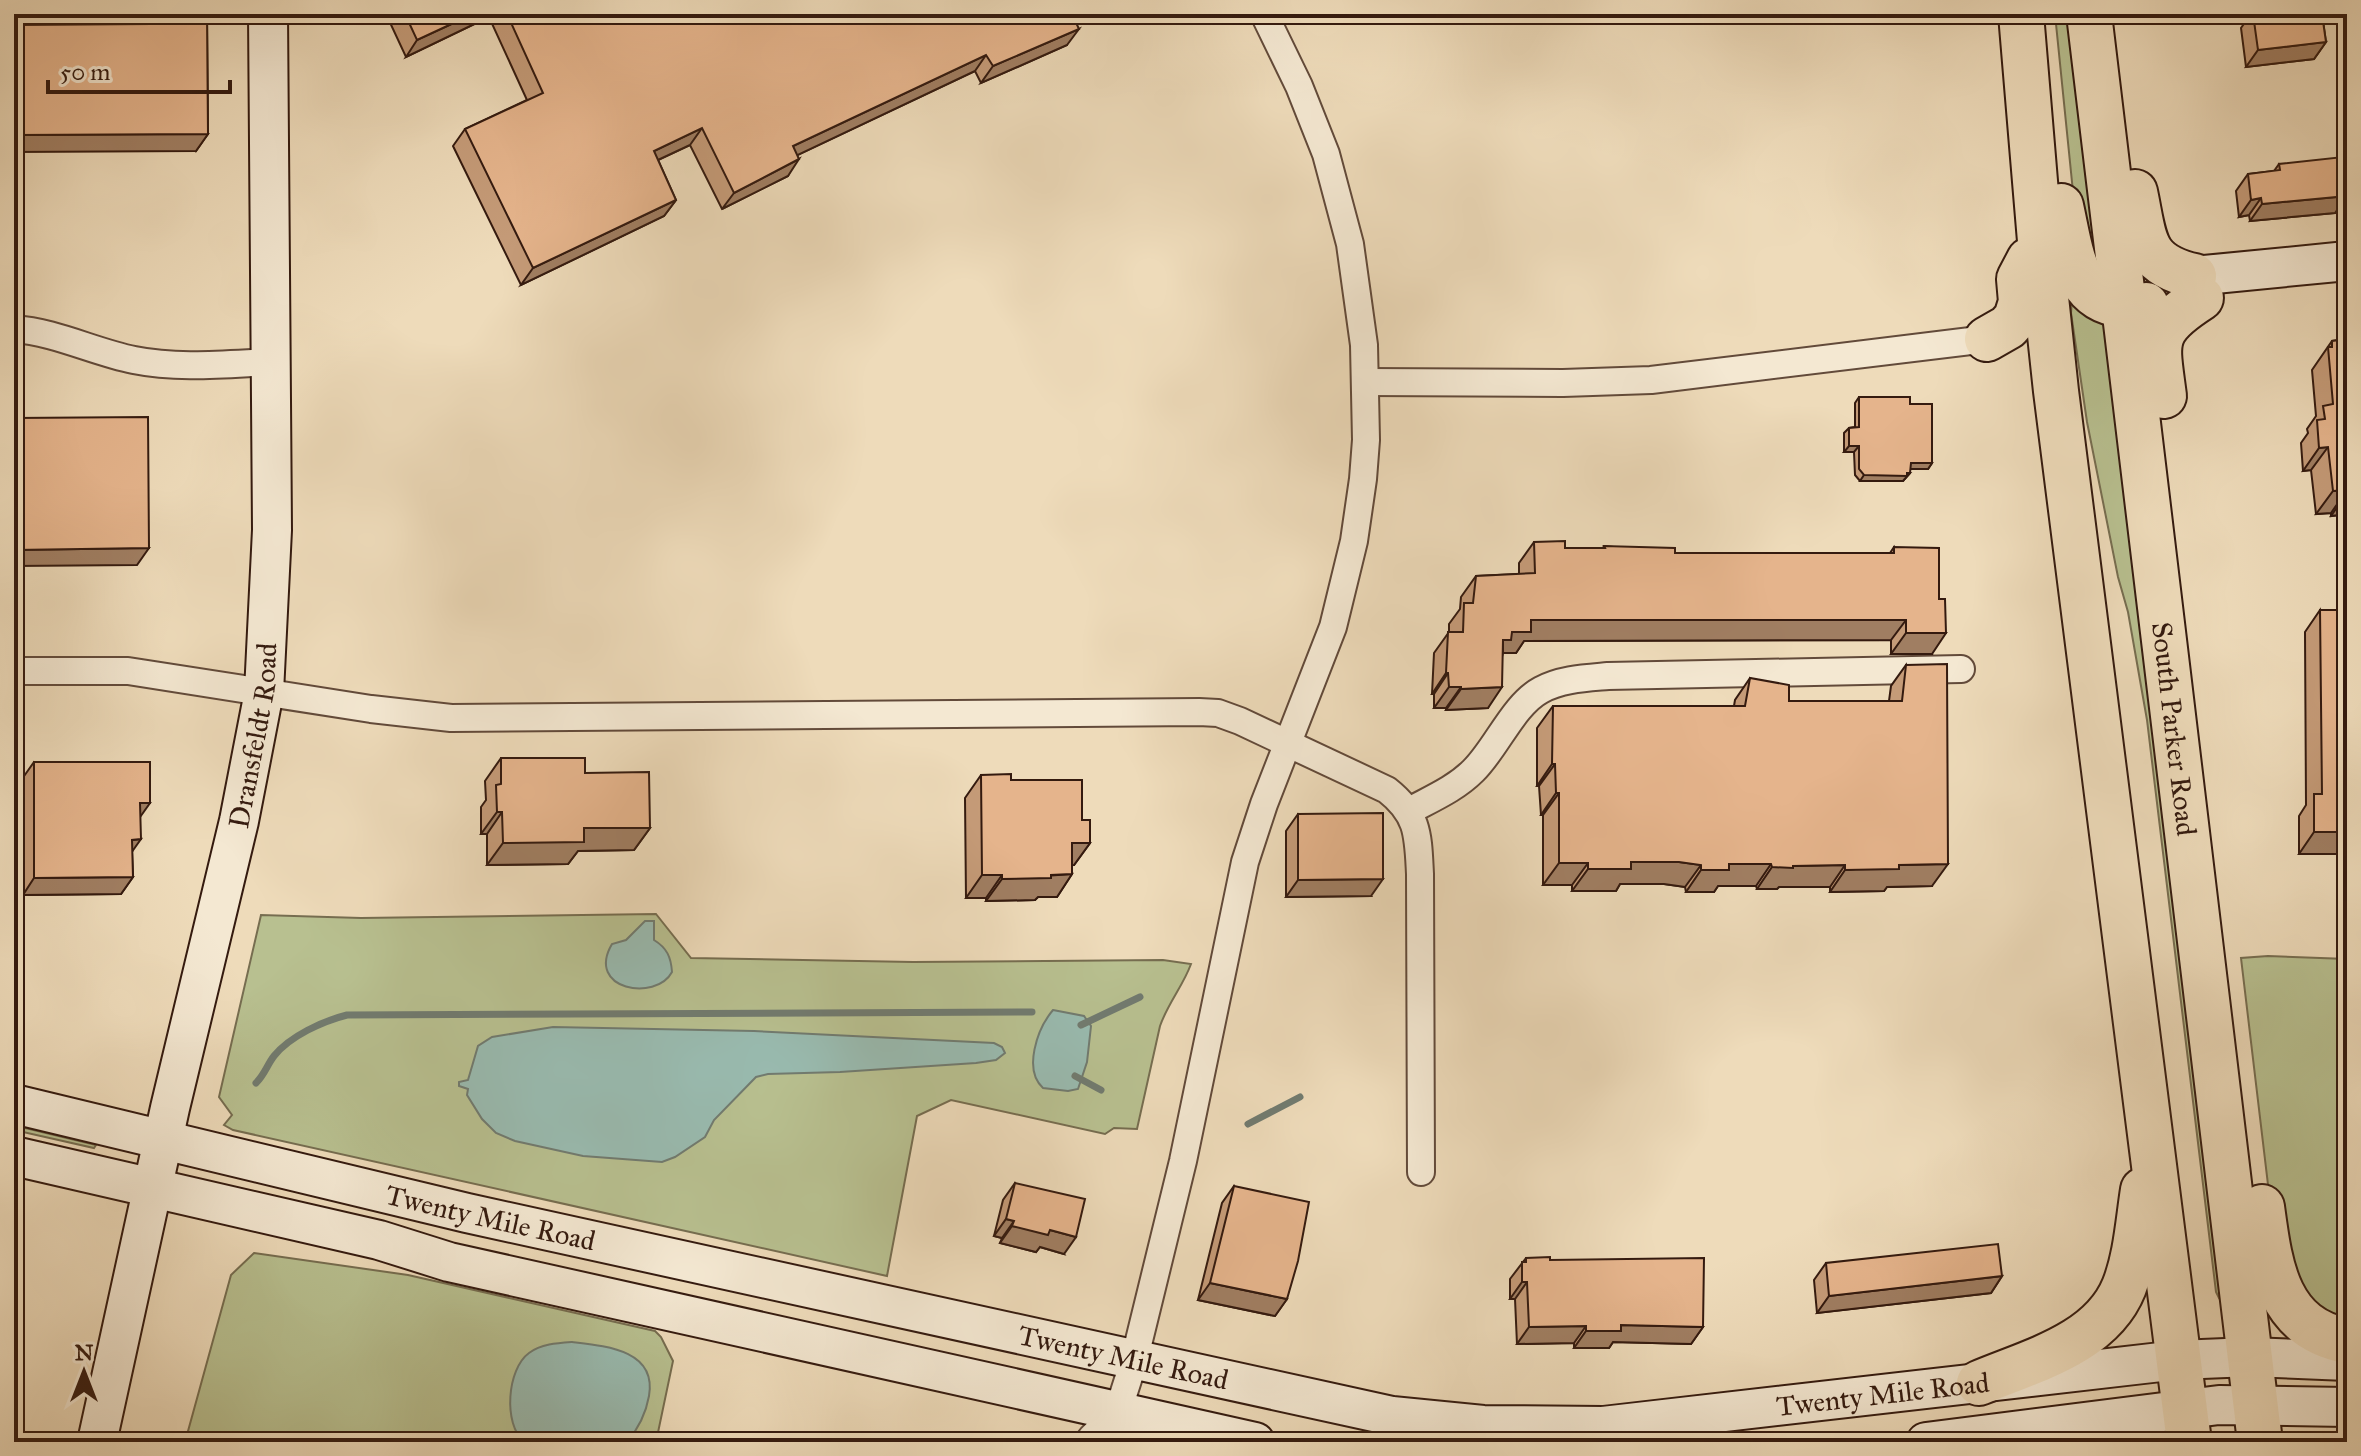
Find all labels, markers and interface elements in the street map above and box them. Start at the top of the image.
scale bar [48,44,230,94]
text: 50 m [60,57,110,87]
street label: South Parker Road [2144,620,2204,838]
street label: Dransfeldt Road [221,642,284,831]
street label: Twenty Mile Road [382,1177,599,1259]
street label: Twenty Mile Road [1015,1318,1232,1398]
north arrow [44,1332,124,1412]
text: N [75,1339,94,1366]
street label: Twenty Mile Road [1774,1365,1991,1424]

